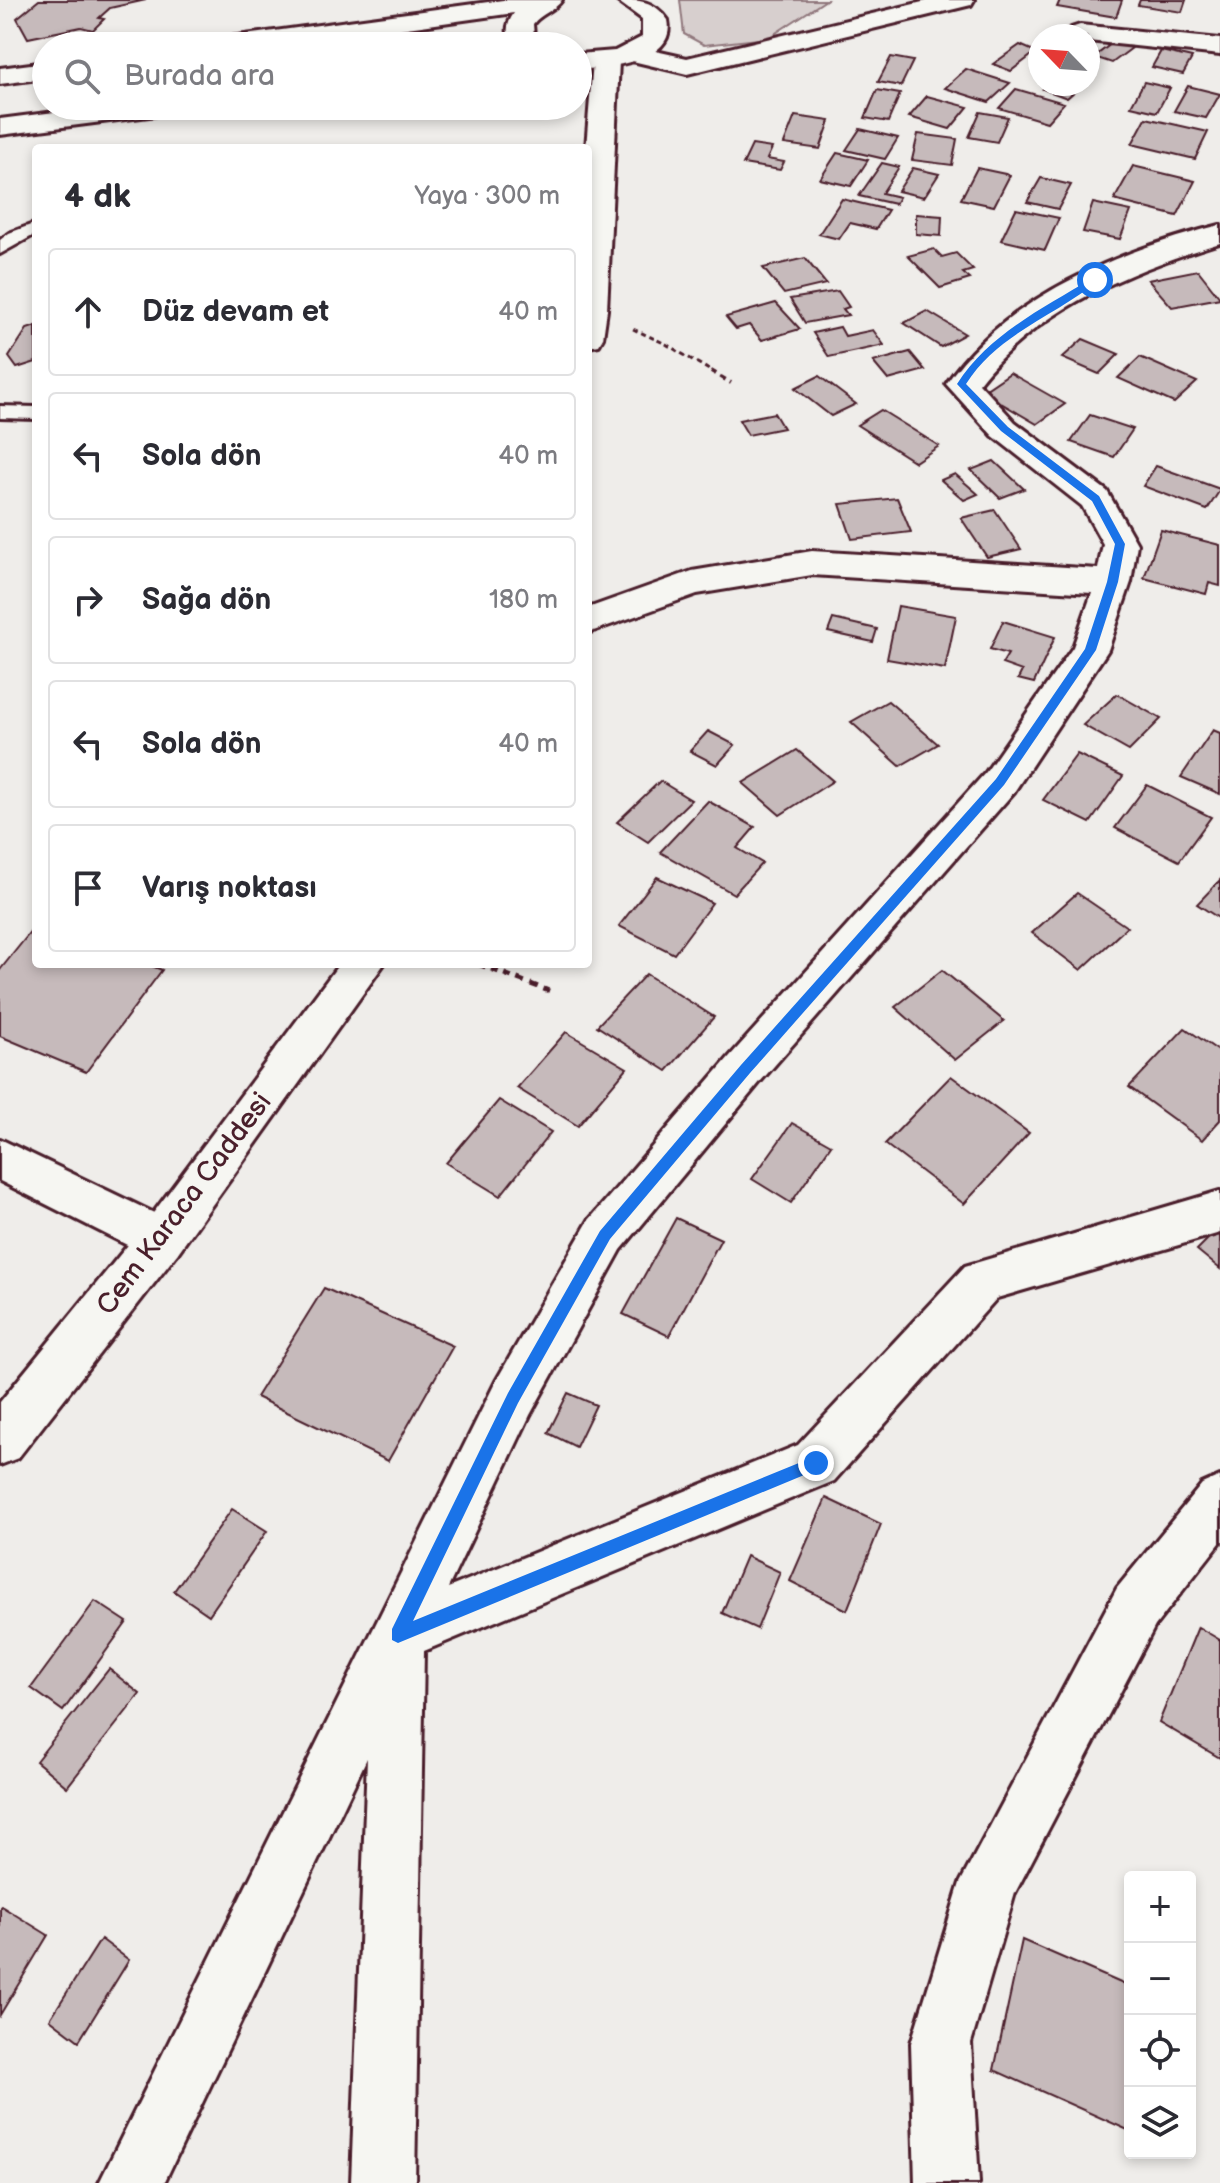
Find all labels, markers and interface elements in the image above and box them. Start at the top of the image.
north arrow [1028,24,1100,96]
search box [32,32,592,120]
icon: search [60,54,104,98]
text: Burada ara [124,58,275,94]
text: 4 dk [64,176,131,217]
text: Yaya · 300 m [415,181,560,212]
route start [1077,262,1113,298]
icon: ahead [66,290,110,334]
text: Düz devam et [142,294,329,330]
text: 40 m [498,297,558,328]
icon: left [66,434,110,478]
text: Sola dön [142,438,262,474]
text: 40 m [498,441,558,472]
icon: right [66,578,110,622]
text: Sağa dön [142,582,271,618]
text: 180 m [489,585,558,616]
icon: left [66,722,110,766]
text: Sola dön [142,726,262,762]
text: 40 m [498,729,558,760]
icon: arrive [66,866,110,910]
text: Varış noktası [142,870,317,906]
street label: Cem Karaca Caddesi [90,1086,278,1322]
route end [798,1445,834,1481]
map controls [1124,1871,1196,2159]
button: + [1124,1871,1196,1943]
button: − [1124,1943,1196,2015]
button: locate [1124,2015,1196,2087]
button: layers [1124,2087,1196,2159]

